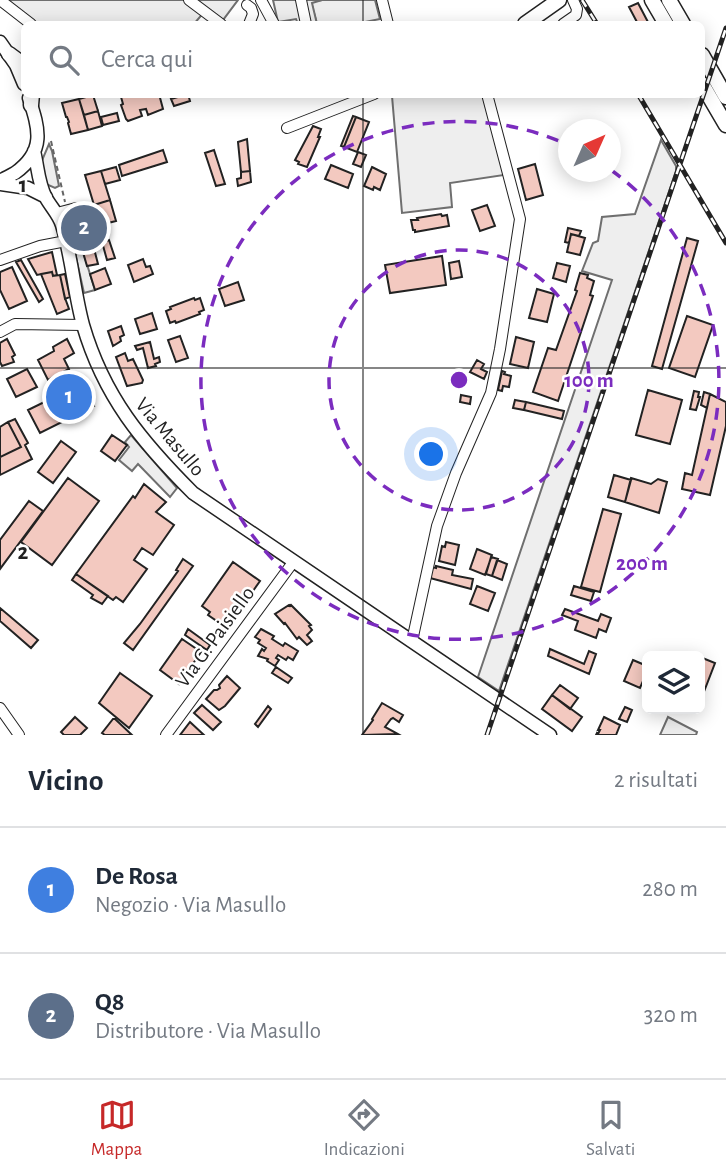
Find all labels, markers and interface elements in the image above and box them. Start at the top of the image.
search box [21,21,705,98]
icon: search [45,41,83,79]
text: Cerca qui [101,46,193,72]
north arrow [558,119,621,182]
text: 1 [19,174,27,197]
pin: 2 [61,202,107,254]
centre of rings [447,368,471,392]
text: 100 m [564,370,614,391]
pin: 1 [46,371,92,423]
street label: Via Masullo [131,394,209,480]
your location [414,437,448,471]
text: 2 [18,541,29,564]
text: 200 m [616,553,668,574]
street label: Via G. Paisiello [171,583,259,691]
map controls [642,651,705,714]
button: layers [642,651,705,714]
text: Vicino [28,766,104,796]
text: 2 risultati [614,769,698,792]
text: De Rosa [95,863,178,889]
text: 1 [47,878,55,901]
text: 280 m [642,878,698,901]
text: Negozio · Via Masullo [95,894,286,917]
text: Q8 [95,989,125,1015]
text: 2 [46,1004,56,1027]
text: 320 m [644,1004,698,1027]
text: Distributore · Via Masullo [95,1020,321,1043]
tab: Mappa [91,1096,142,1161]
tab: Indicazioni [324,1096,405,1161]
tab: Salvati [586,1096,635,1161]

